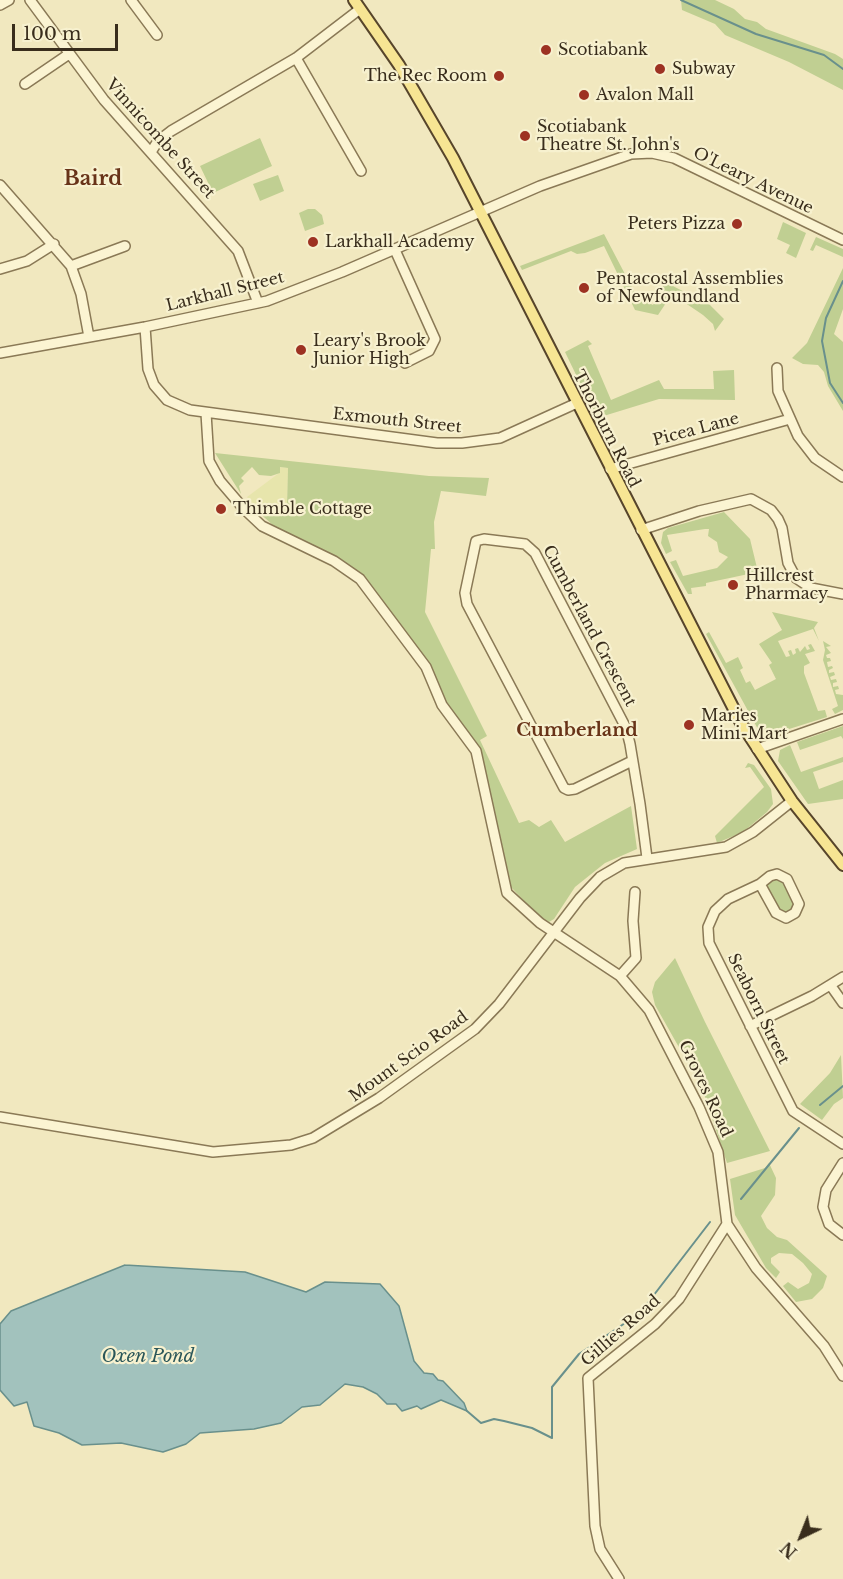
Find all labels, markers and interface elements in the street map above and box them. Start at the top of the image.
scale bar [15,12,122,50]
text: 100 m [23,23,81,45]
place label: Scotiabank [558,40,648,60]
marker: Scotiabank [539,43,553,57]
place label: Subway [672,59,735,79]
marker: Subway [653,62,667,76]
place label: The Rec Room [364,66,487,86]
marker: The Rec Room [492,69,506,83]
street label: Vinnicombe Street [101,75,219,203]
place label: Avalon Mall [596,85,694,105]
marker: Avalon Mall [577,88,591,102]
place label: Scotiabank Theatre St. John's [537,117,680,155]
marker: Scotiabank Theatre St. John's [518,129,532,143]
street label: O'Leary Avenue [690,144,816,218]
district label: Baird [64,167,122,191]
place label: Peters Pizza [627,214,725,234]
marker: Peters Pizza [730,217,744,231]
place label: Larkhall Academy [325,232,474,252]
marker: Larkhall Academy [306,235,320,249]
street label: Larkhall Street [164,268,286,316]
place label: Pentacostal Assemblies of Newfoundland [596,269,783,307]
marker: Pentacostal Assemblies of Newfoundland [577,281,591,295]
place label: Leary's Brook Junior High [313,331,426,369]
marker: Leary's Brook Junior High [294,343,308,357]
street label: Thorburn Road [568,367,644,491]
street label: Exmouth Street [332,405,462,437]
street label: Picea Lane [651,409,741,451]
place label: Thimble Cottage [233,499,372,519]
marker: Thimble Cottage [214,502,228,516]
street label: Cumberland Crescent [538,542,640,710]
place label: Hillcrest Pharmacy [745,566,828,604]
marker: Hillcrest Pharmacy [726,578,740,592]
place label: Maries Mini-Mart [701,706,788,744]
marker: Maries Mini-Mart [682,718,696,732]
district label: Cumberland [516,720,638,742]
street label: Seaborn Street [723,951,793,1067]
street label: Mount Scio Road [346,1008,472,1106]
street label: Groves Road [674,1038,736,1140]
street label: Gillies Road [577,1291,665,1371]
water label: Oxen Pond [102,1346,194,1368]
north arrow [771,1507,831,1567]
text: N [776,1538,801,1563]

